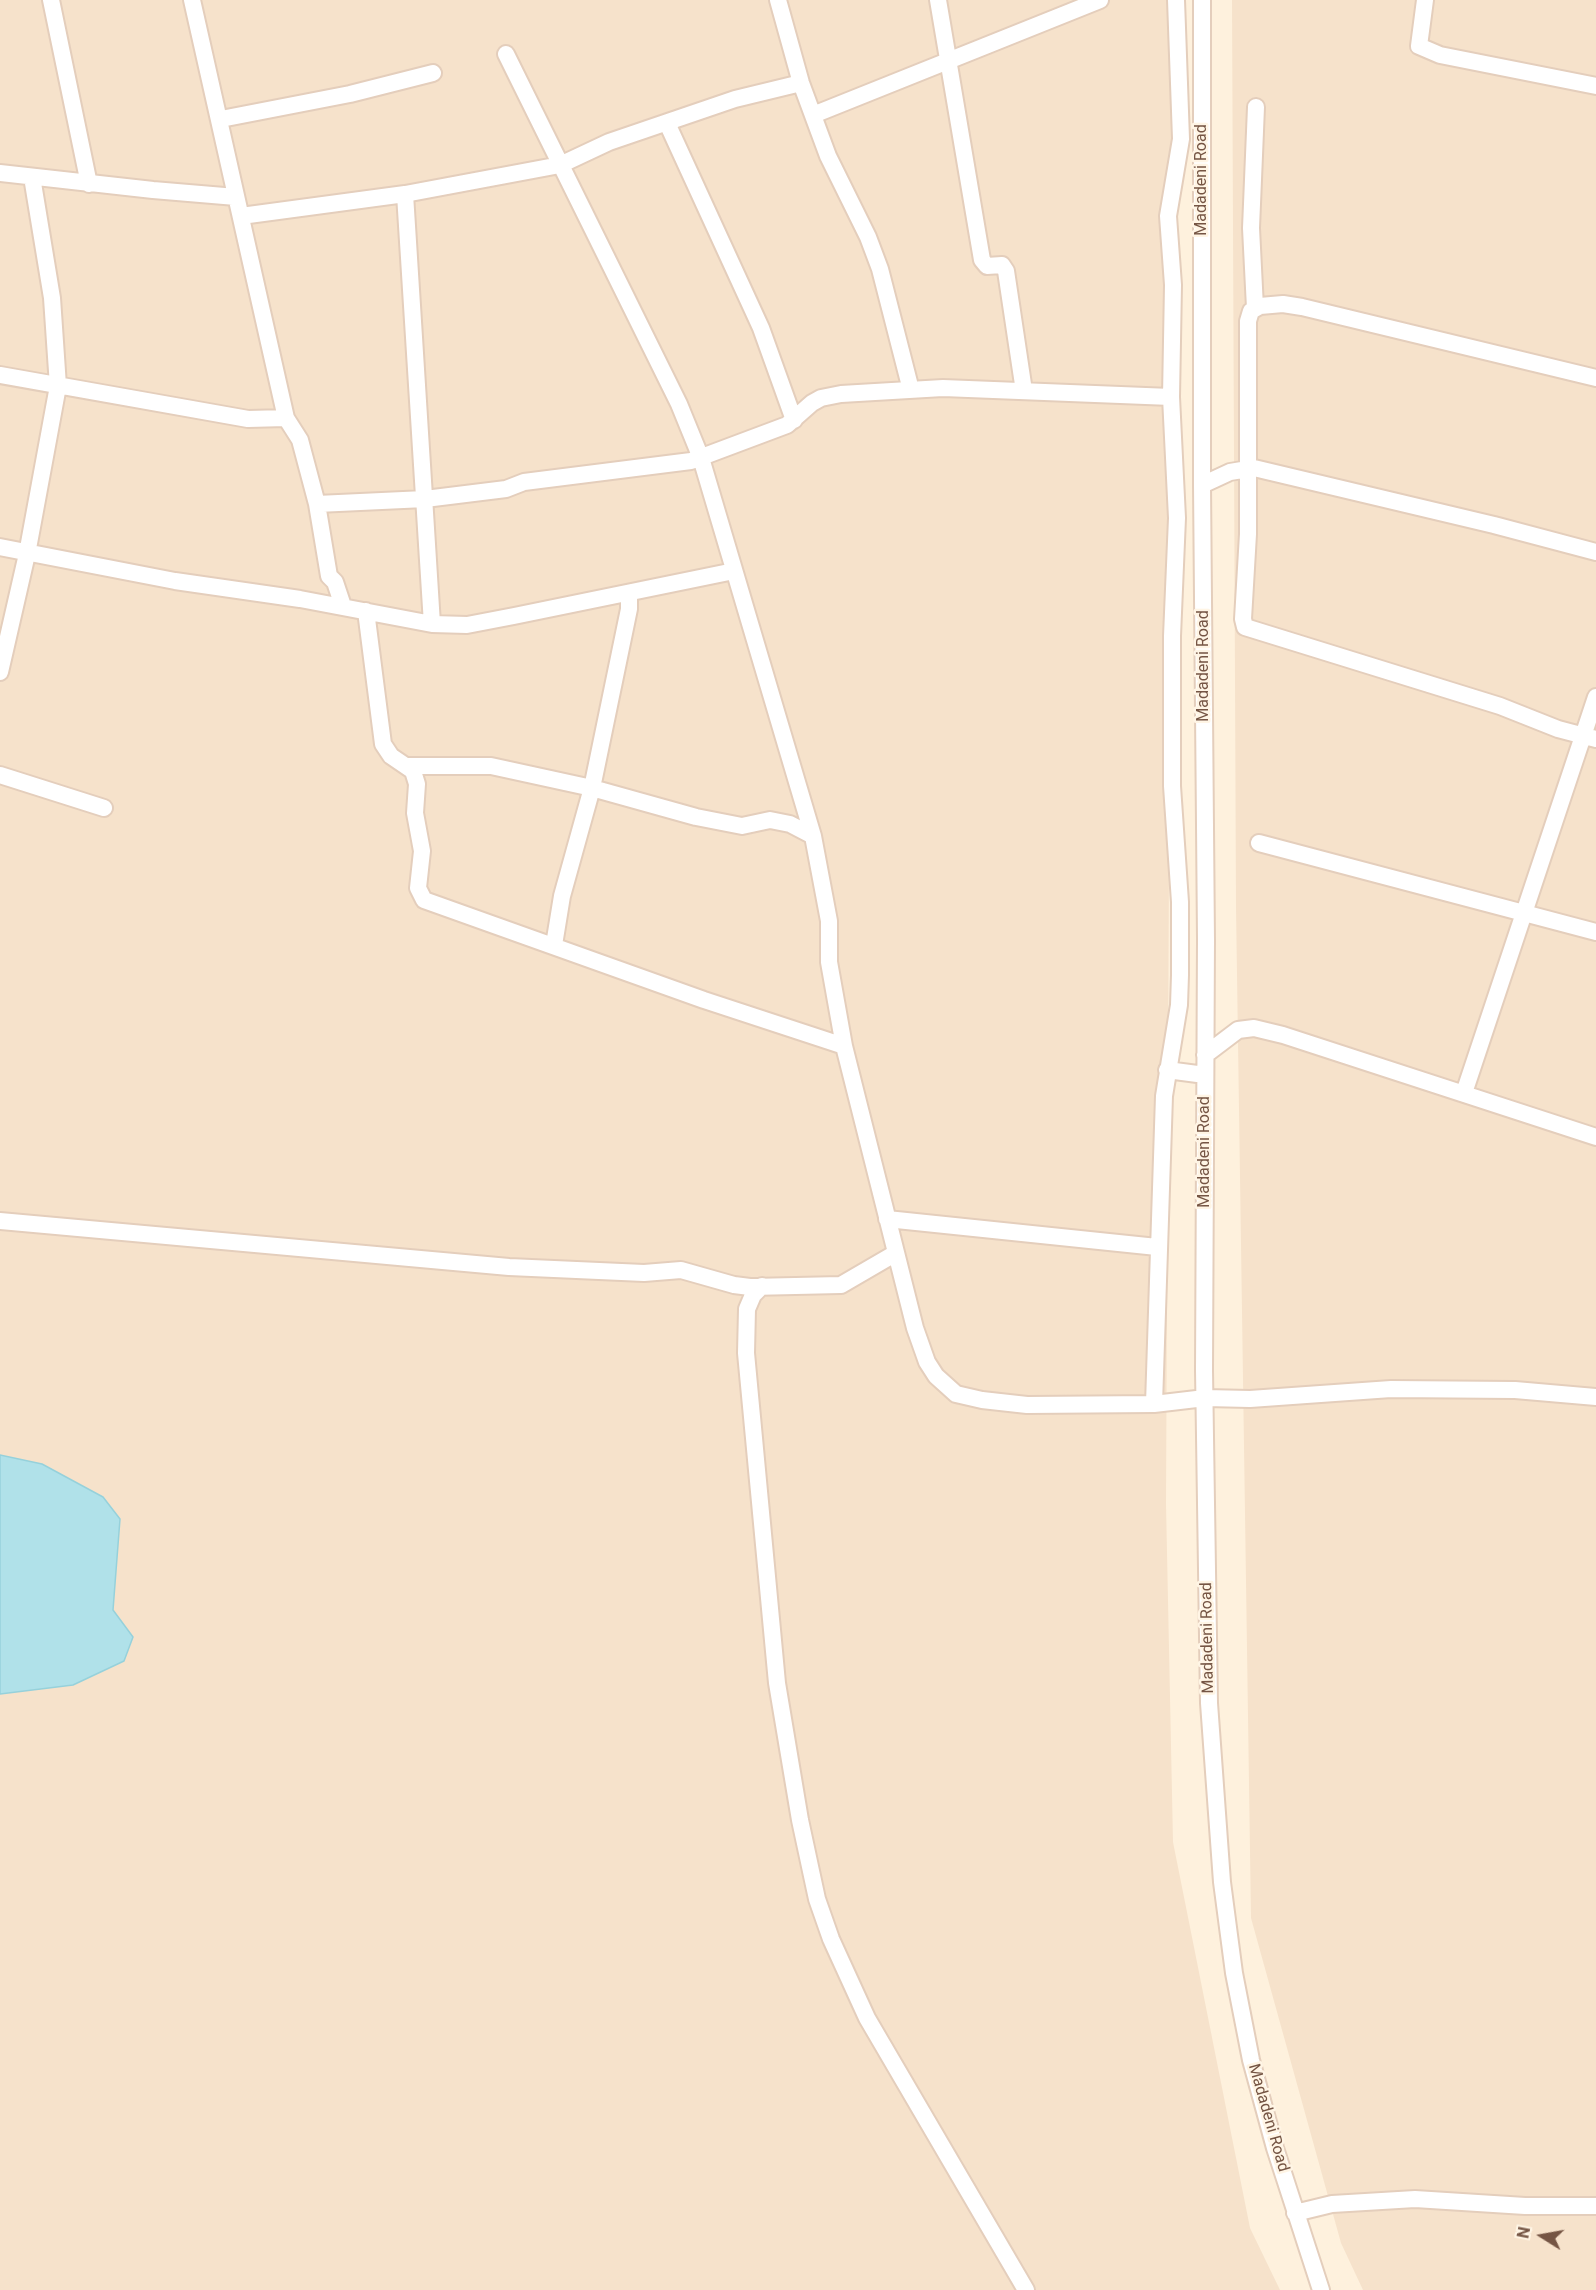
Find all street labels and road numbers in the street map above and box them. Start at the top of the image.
street label: Madadeni Road [1192,124,1212,236]
street label: Madadeni Road [1194,610,1214,722]
street label: Madadeni Road [1195,1096,1215,1208]
street label: Madadeni Road [1197,1582,1219,1694]
street label: Madadeni Road [1243,2062,1293,2174]

